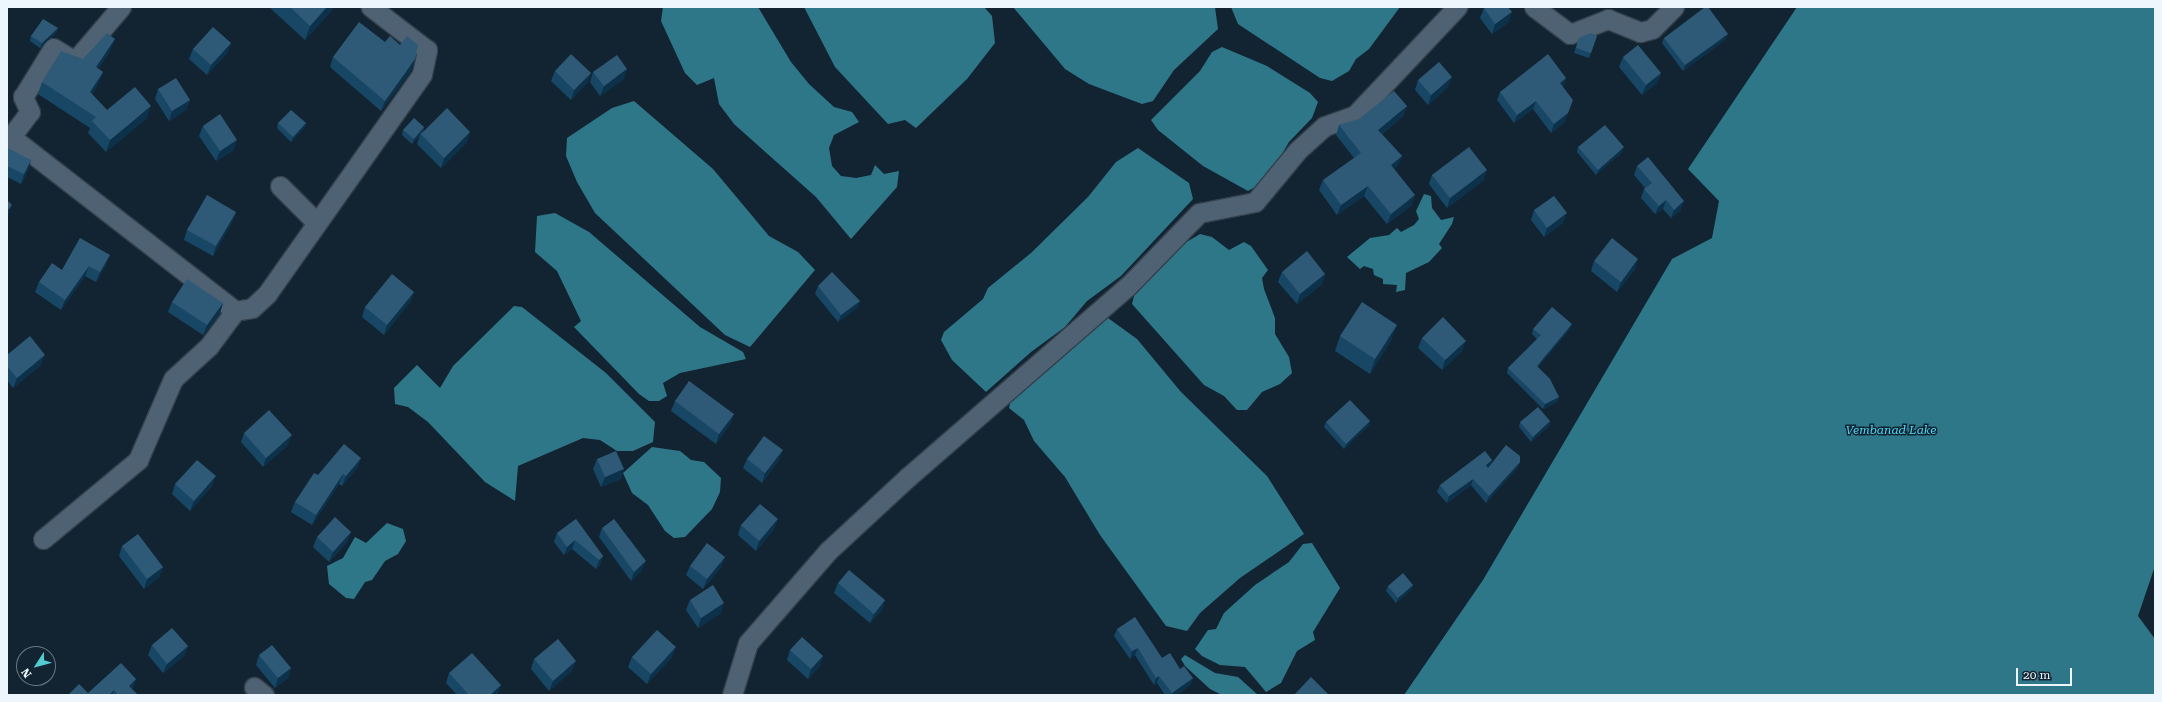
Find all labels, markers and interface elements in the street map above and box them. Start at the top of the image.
water label: Vembanad Lake [1846,424,1936,438]
north arrow [16,646,56,686]
scale bar [2018,660,2074,686]
text: N [19,666,34,680]
text: 20 m [2023,668,2050,682]

